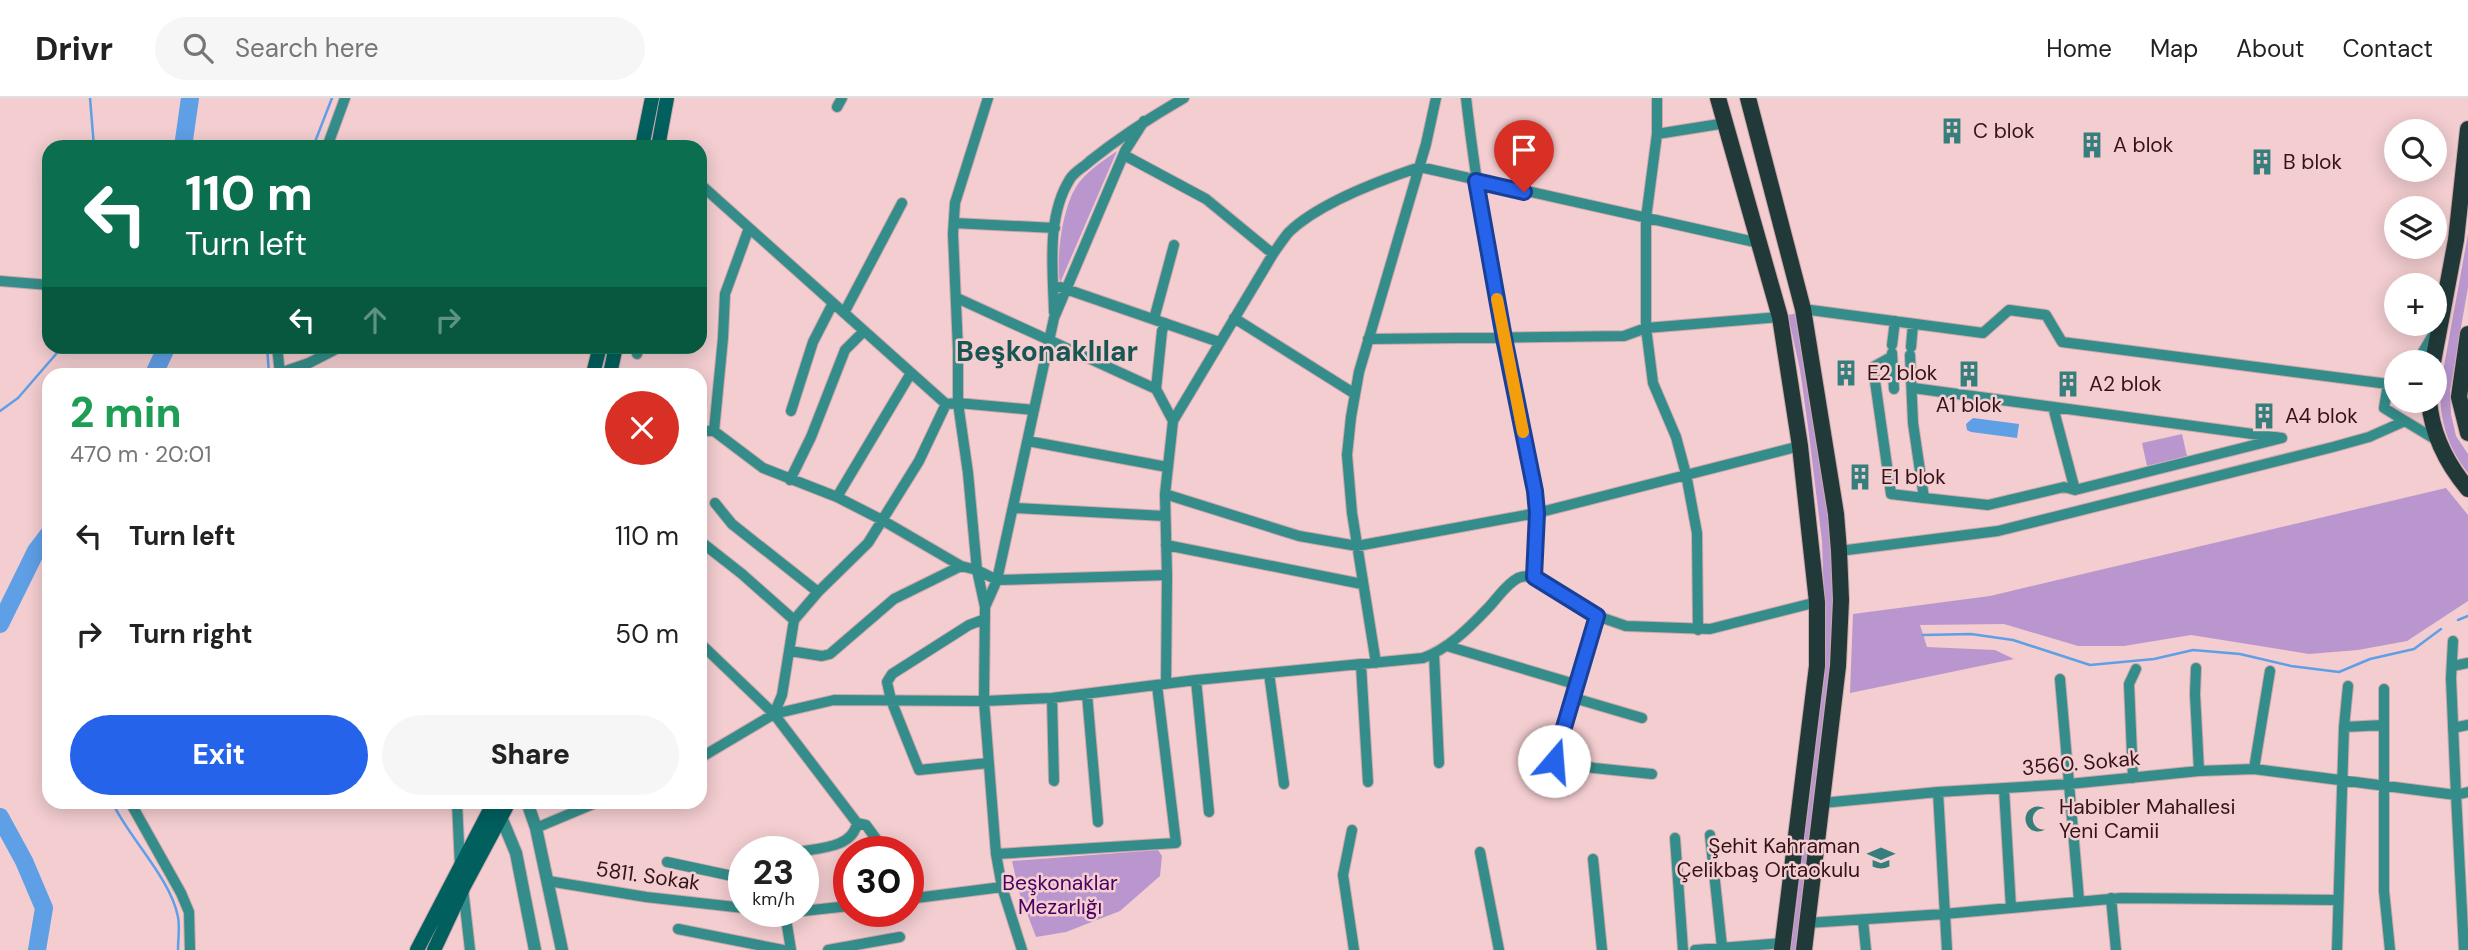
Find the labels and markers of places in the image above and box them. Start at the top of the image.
building icon: C blok [1937,116,1967,146]
place label: C blok [1973,117,2035,145]
pin [1494,120,1554,192]
building icon: A blok [2077,130,2107,160]
place label: A blok [2113,131,2174,159]
building icon: B blok [2247,147,2277,177]
place label: B blok [2283,148,2343,176]
building icon: E2 blok [1831,358,1861,388]
place label: E2 blok [1867,359,1938,387]
building icon: A1 blok [1954,359,1984,389]
building icon: A2 blok [2053,369,2083,399]
place label: A2 blok [2089,370,2162,398]
place label: A1 blok [1936,391,2003,419]
building icon: A4 blok [2249,401,2279,431]
place label: A4 blok [2285,402,2358,430]
building icon: E1 blok [1845,462,1875,492]
place label: E1 blok [1881,463,1946,491]
place label: Habibler Mahallesi Yeni Camii [2059,793,2235,845]
mosque icon: Habibler Mahallesi Yeni Camii [2023,804,2053,834]
place label: Şehit Kahraman Çelikbaş Ortaokulu [1677,832,1860,884]
school or university icon: Şehit Kahraman Çelikbaş Ortaokulu [1866,843,1896,873]

